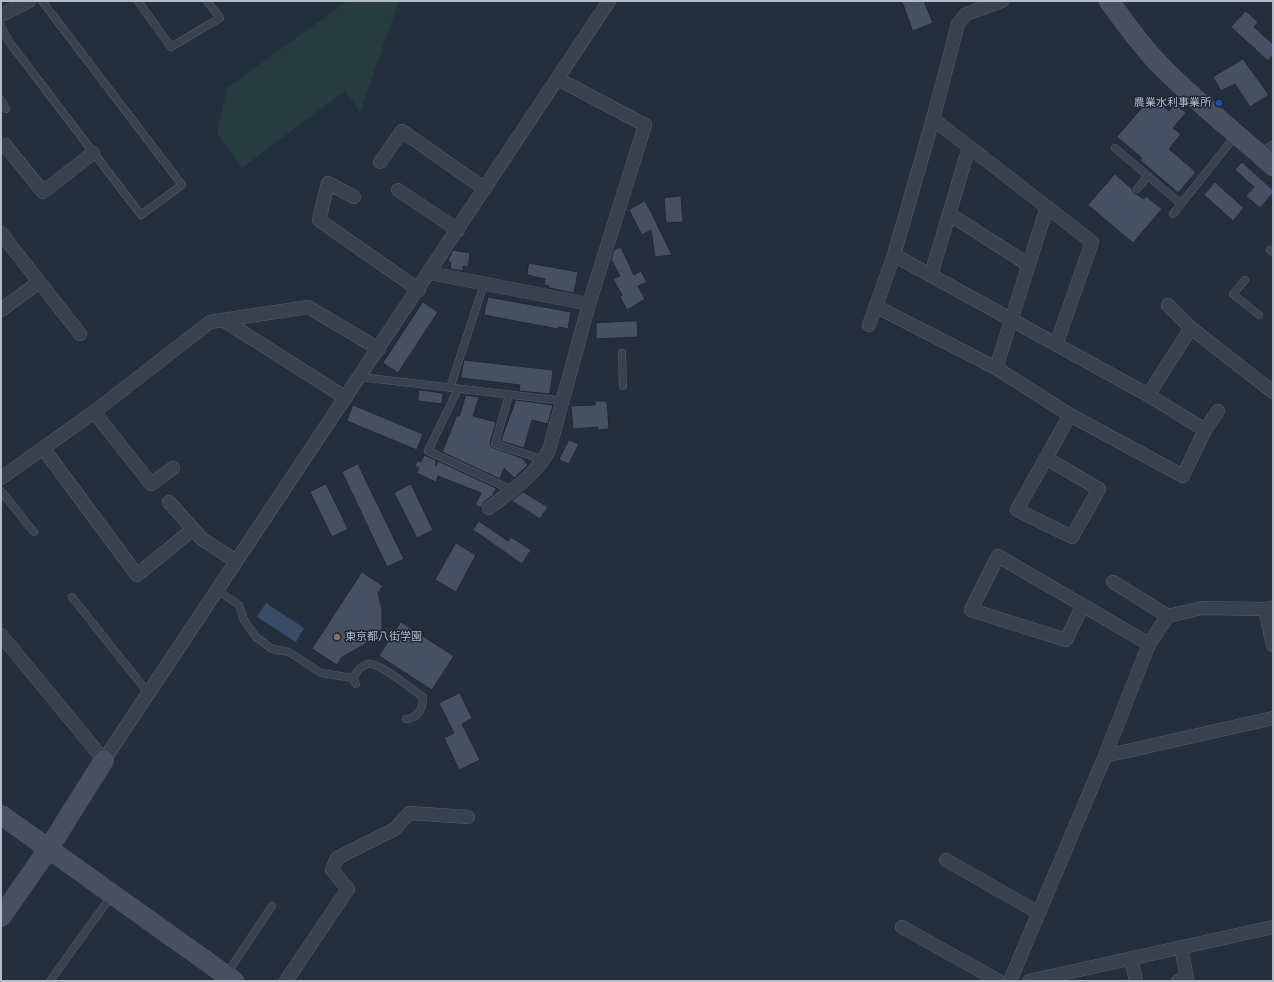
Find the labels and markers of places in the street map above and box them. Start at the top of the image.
place label: 農業水利事業所 [1134,96,1211,110]
marker: 農業水利事業所 [1214,98,1224,108]
place label: 東京都八街学園 [345,630,422,644]
marker: 東京都八街学園 [332,632,342,642]

